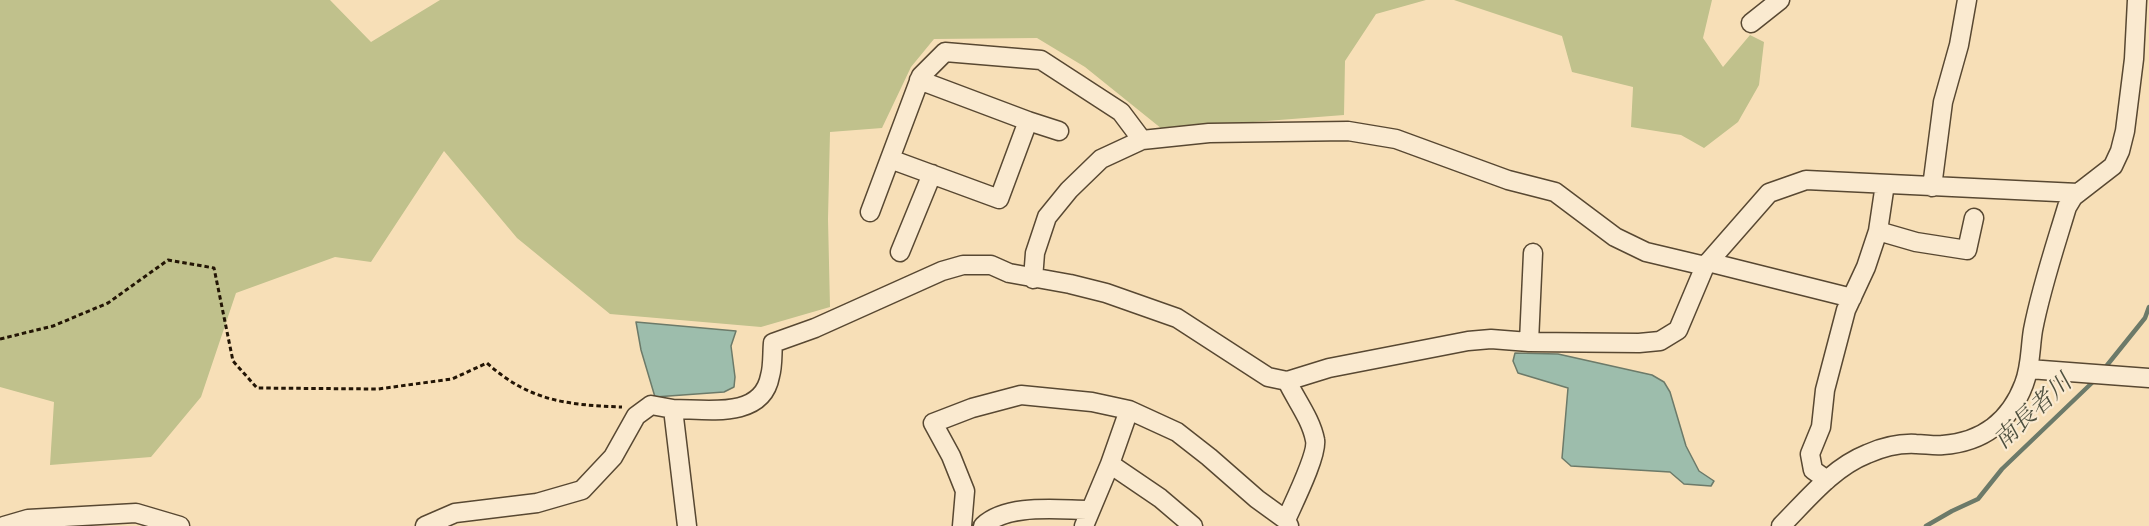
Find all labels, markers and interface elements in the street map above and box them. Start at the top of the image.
water label: 南長者川 [1990,371,2080,457]

